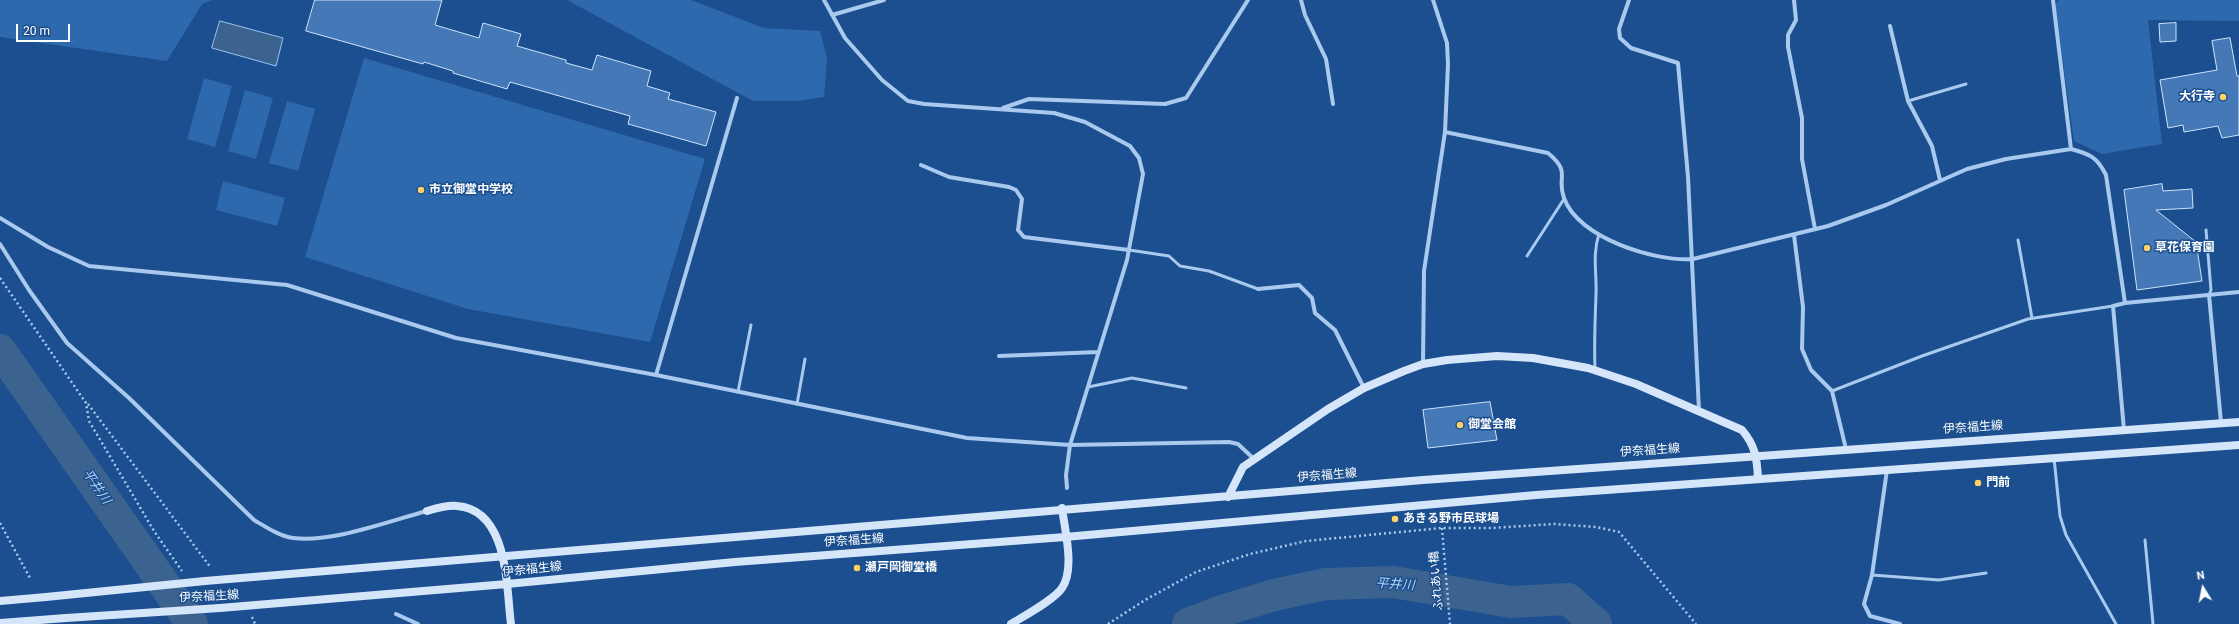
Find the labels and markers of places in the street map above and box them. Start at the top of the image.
place label: 大行寺 [2179,90,2215,104]
marker: 大行寺 [2218,92,2228,102]
place label: 市立御堂中学校 [429,183,513,197]
marker: 市立御堂中学校 [416,185,426,195]
place label: 草花保育園 [2155,241,2215,255]
marker: 草花保育園 [2142,243,2152,253]
place label: 御堂会館 [1468,418,1516,432]
marker: 御堂会館 [1455,420,1465,430]
place label: 門前 [1986,476,2010,490]
marker: 門前 [1973,478,1983,488]
place label: あきる野市民球場 [1403,512,1499,526]
marker: あきる野市民球場 [1390,514,1400,524]
place label: 瀬戸岡御堂橋 [865,561,937,575]
marker: 瀬戸岡御堂橋 [852,563,862,573]

